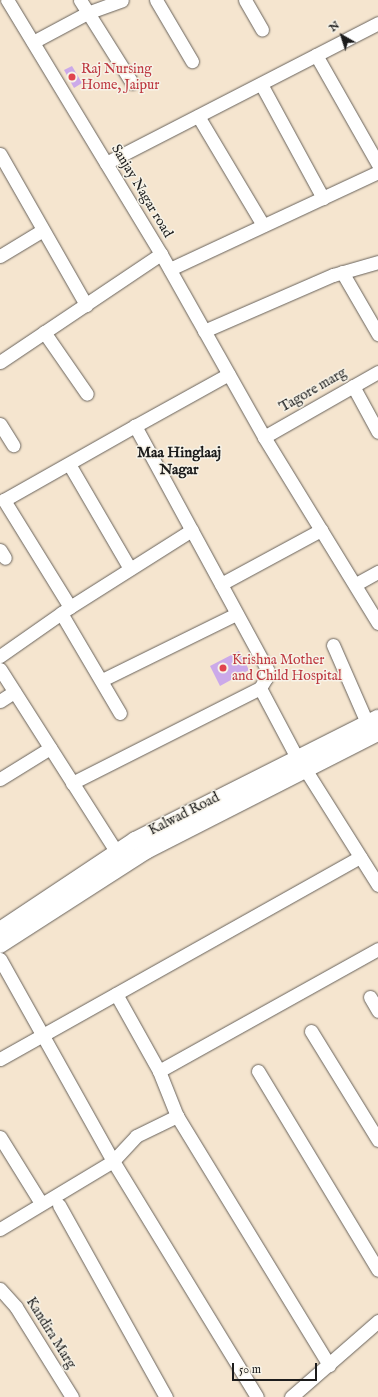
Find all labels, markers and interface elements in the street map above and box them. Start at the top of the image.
north arrow [322,16,362,56]
text: N [326,18,343,35]
place label: Raj Nursing Home, Jaipur [81,61,159,94]
marker: Raj Nursing Home, Jaipur [66,71,78,83]
street label: Sanjay Nagar road [108,141,176,241]
street label: Tagore marg [277,364,349,416]
district label: Maa Hinglaaj Nagar [137,443,221,478]
place label: Krishna Mother and Child Hospital [232,652,342,684]
marker: Krishna Mother and Child Hospital [217,662,229,674]
street label: Kalwad Road [146,789,222,839]
street label: Kandira Marg [22,1294,80,1372]
scale bar [234,1355,319,1381]
text: 50 m [239,1362,261,1377]

